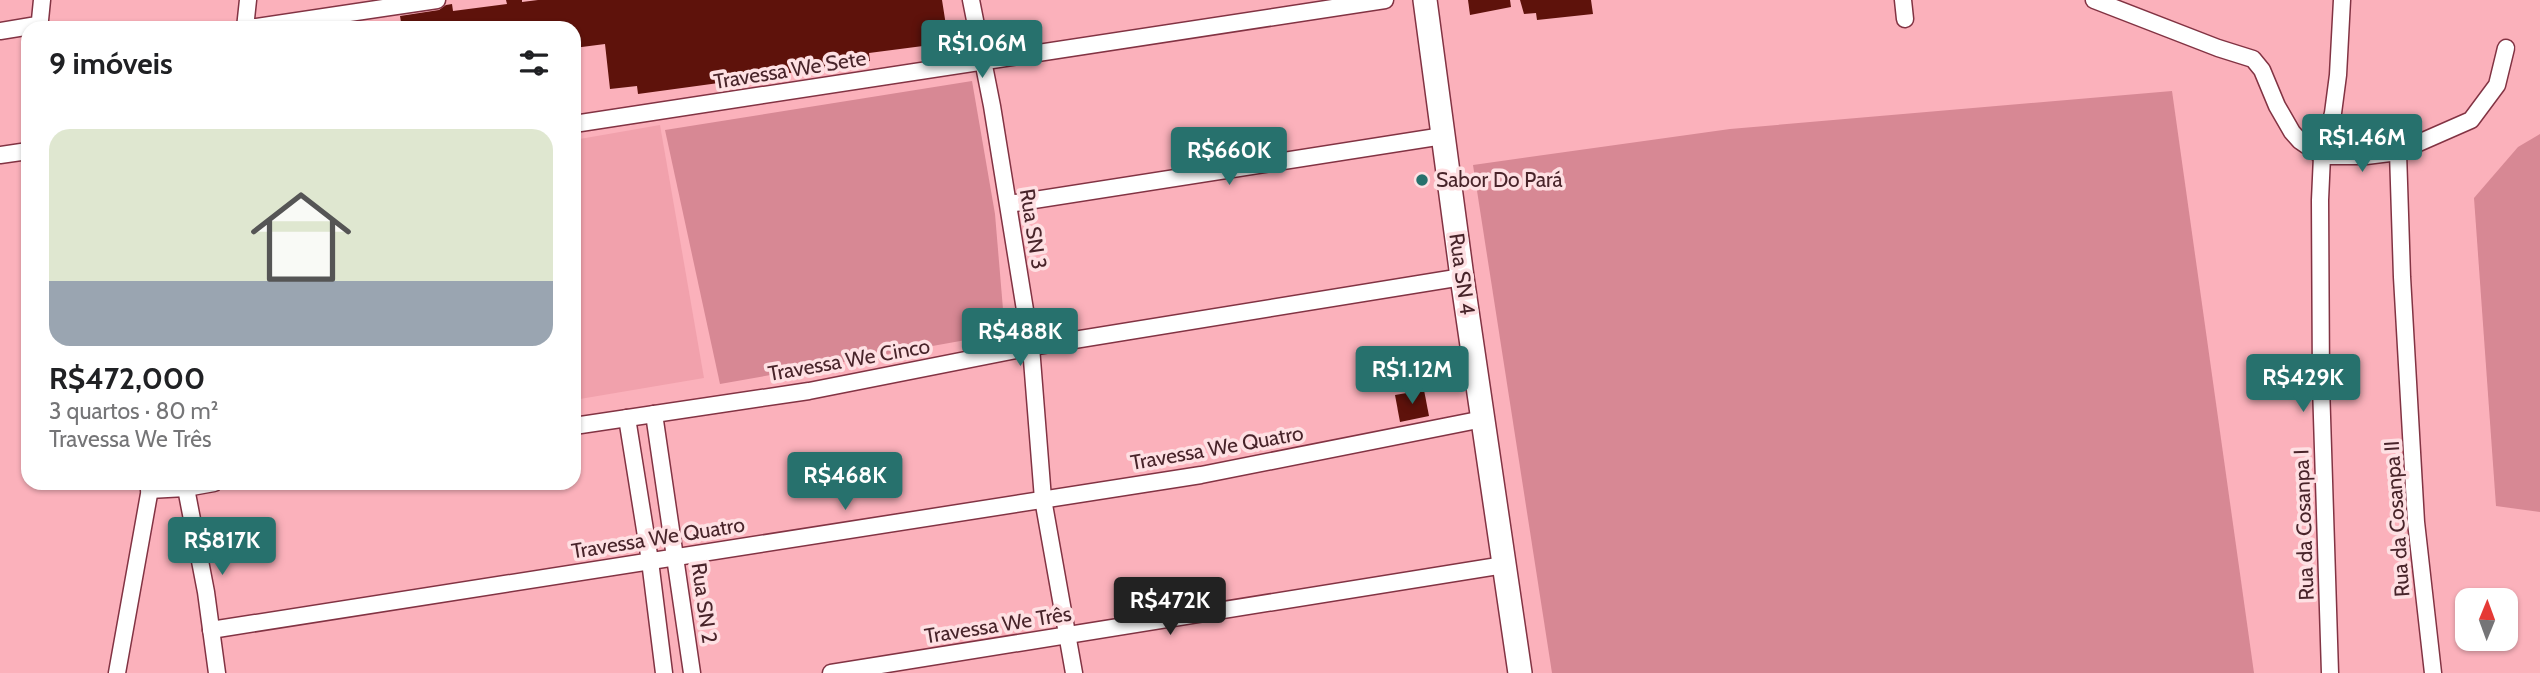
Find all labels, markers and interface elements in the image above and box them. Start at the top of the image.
pin: R$1.06M [917,20,1047,80]
text: R$1.06M [937,29,1027,57]
icon: filters [515,44,553,82]
text: 9 imóveis [49,45,173,82]
street label: Travessa We Sete [712,45,868,94]
pin: R$1.46M [2297,114,2427,174]
text: R$1.46M [2318,123,2406,151]
pin: R$660K [1172,128,1286,187]
text: R$660K [1187,136,1271,164]
place label: Sabor Do Pará [1436,167,1563,192]
marker: Sabor Do Pará [1414,172,1430,188]
icon: home [238,174,364,300]
street label: Rua SN 3 [1015,187,1052,271]
street label: Rua SN 4 [1444,232,1481,316]
pin: R$488K [963,308,1077,368]
text: R$488K [978,317,1062,345]
street label: Travessa We Cinco [766,333,932,386]
pin: R$1.12M [1347,346,1477,406]
pin: R$429K [2246,354,2360,414]
text: R$1.12M [1372,355,1452,383]
text: R$472,000 [49,360,205,397]
text: R$429K [2262,363,2344,391]
text: 3 quartos · 80 m² [49,397,218,425]
street label: Travessa We Quatro [1129,420,1305,475]
text: Travessa We Três [49,425,211,453]
street label: Rua da Cosanpa II [2379,440,2414,598]
street label: Rua da Cosanpa I [2288,449,2319,601]
pin: R$468K [788,452,902,512]
text: R$468K [803,461,887,489]
street label: Travessa We Quatro [570,511,746,564]
pin: R$817K [165,518,279,577]
text: R$817K [184,526,260,554]
street label: Rua SN 2 [686,561,723,645]
pin: R$472K [1113,578,1227,637]
text: R$472K [1130,586,1210,614]
north arrow [2455,588,2518,651]
map controls [2455,588,2518,651]
street label: Travessa We Três [923,601,1073,648]

